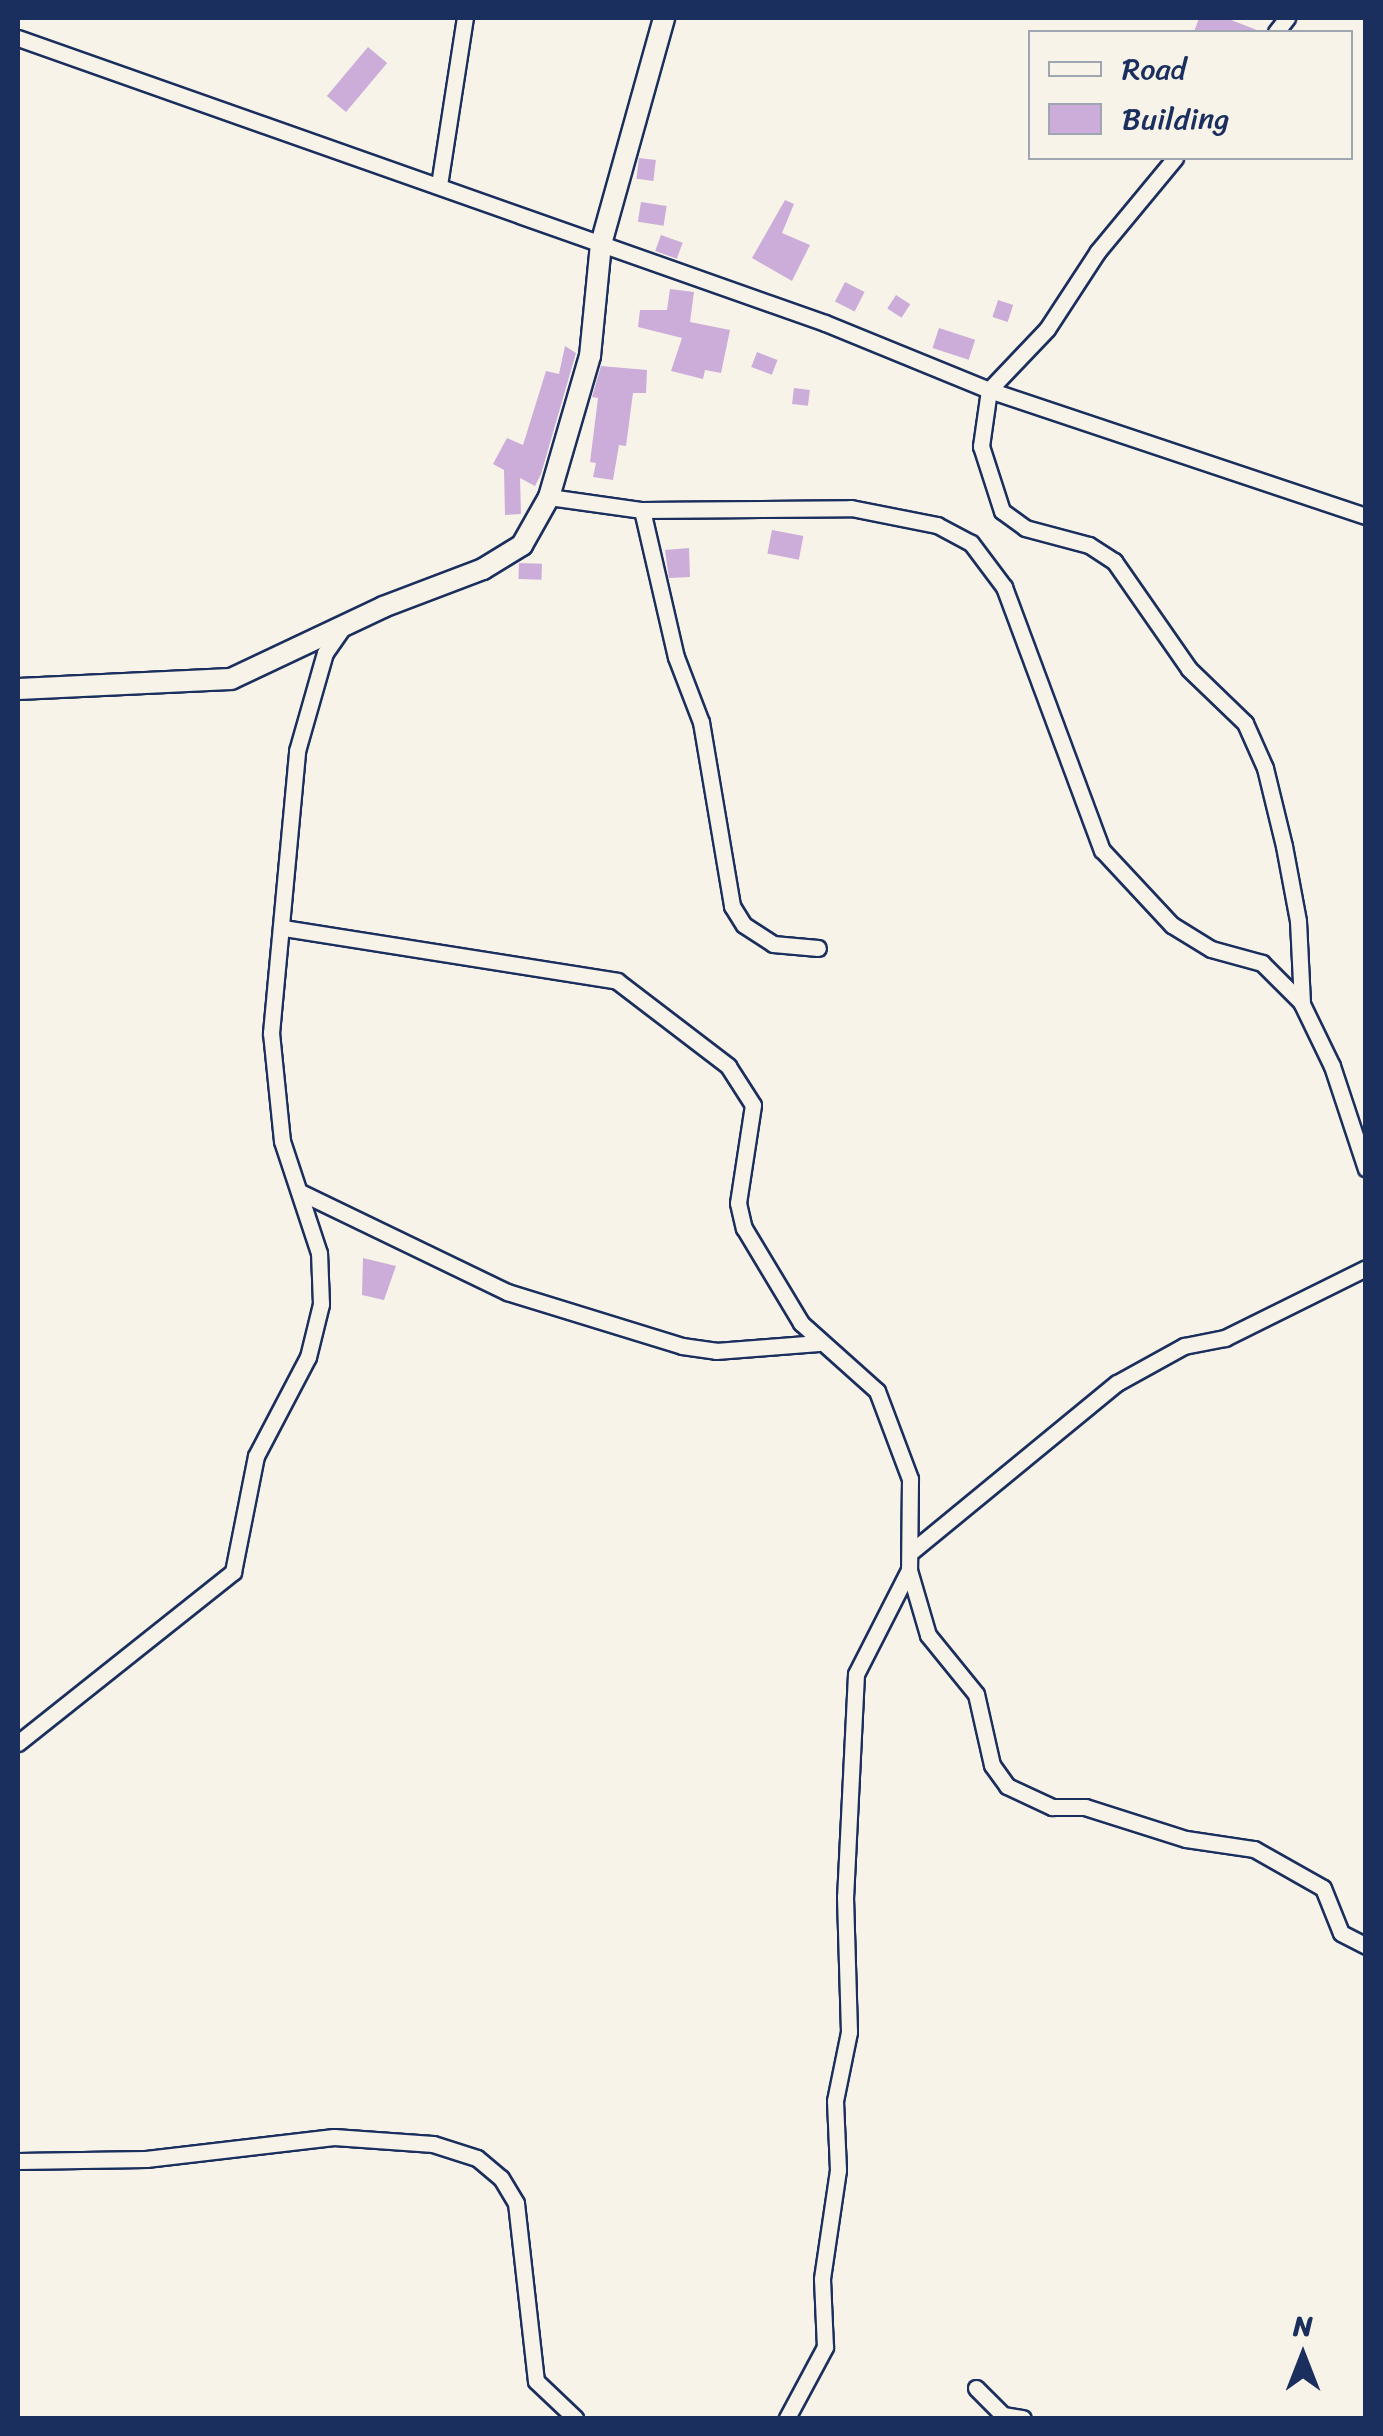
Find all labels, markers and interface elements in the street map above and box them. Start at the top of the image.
legend [1028,30,1353,160]
text: Road [1122,42,1186,96]
text: Building [1122,92,1229,146]
text: N [1293,2301,1313,2350]
north arrow [1253,2306,1353,2406]

